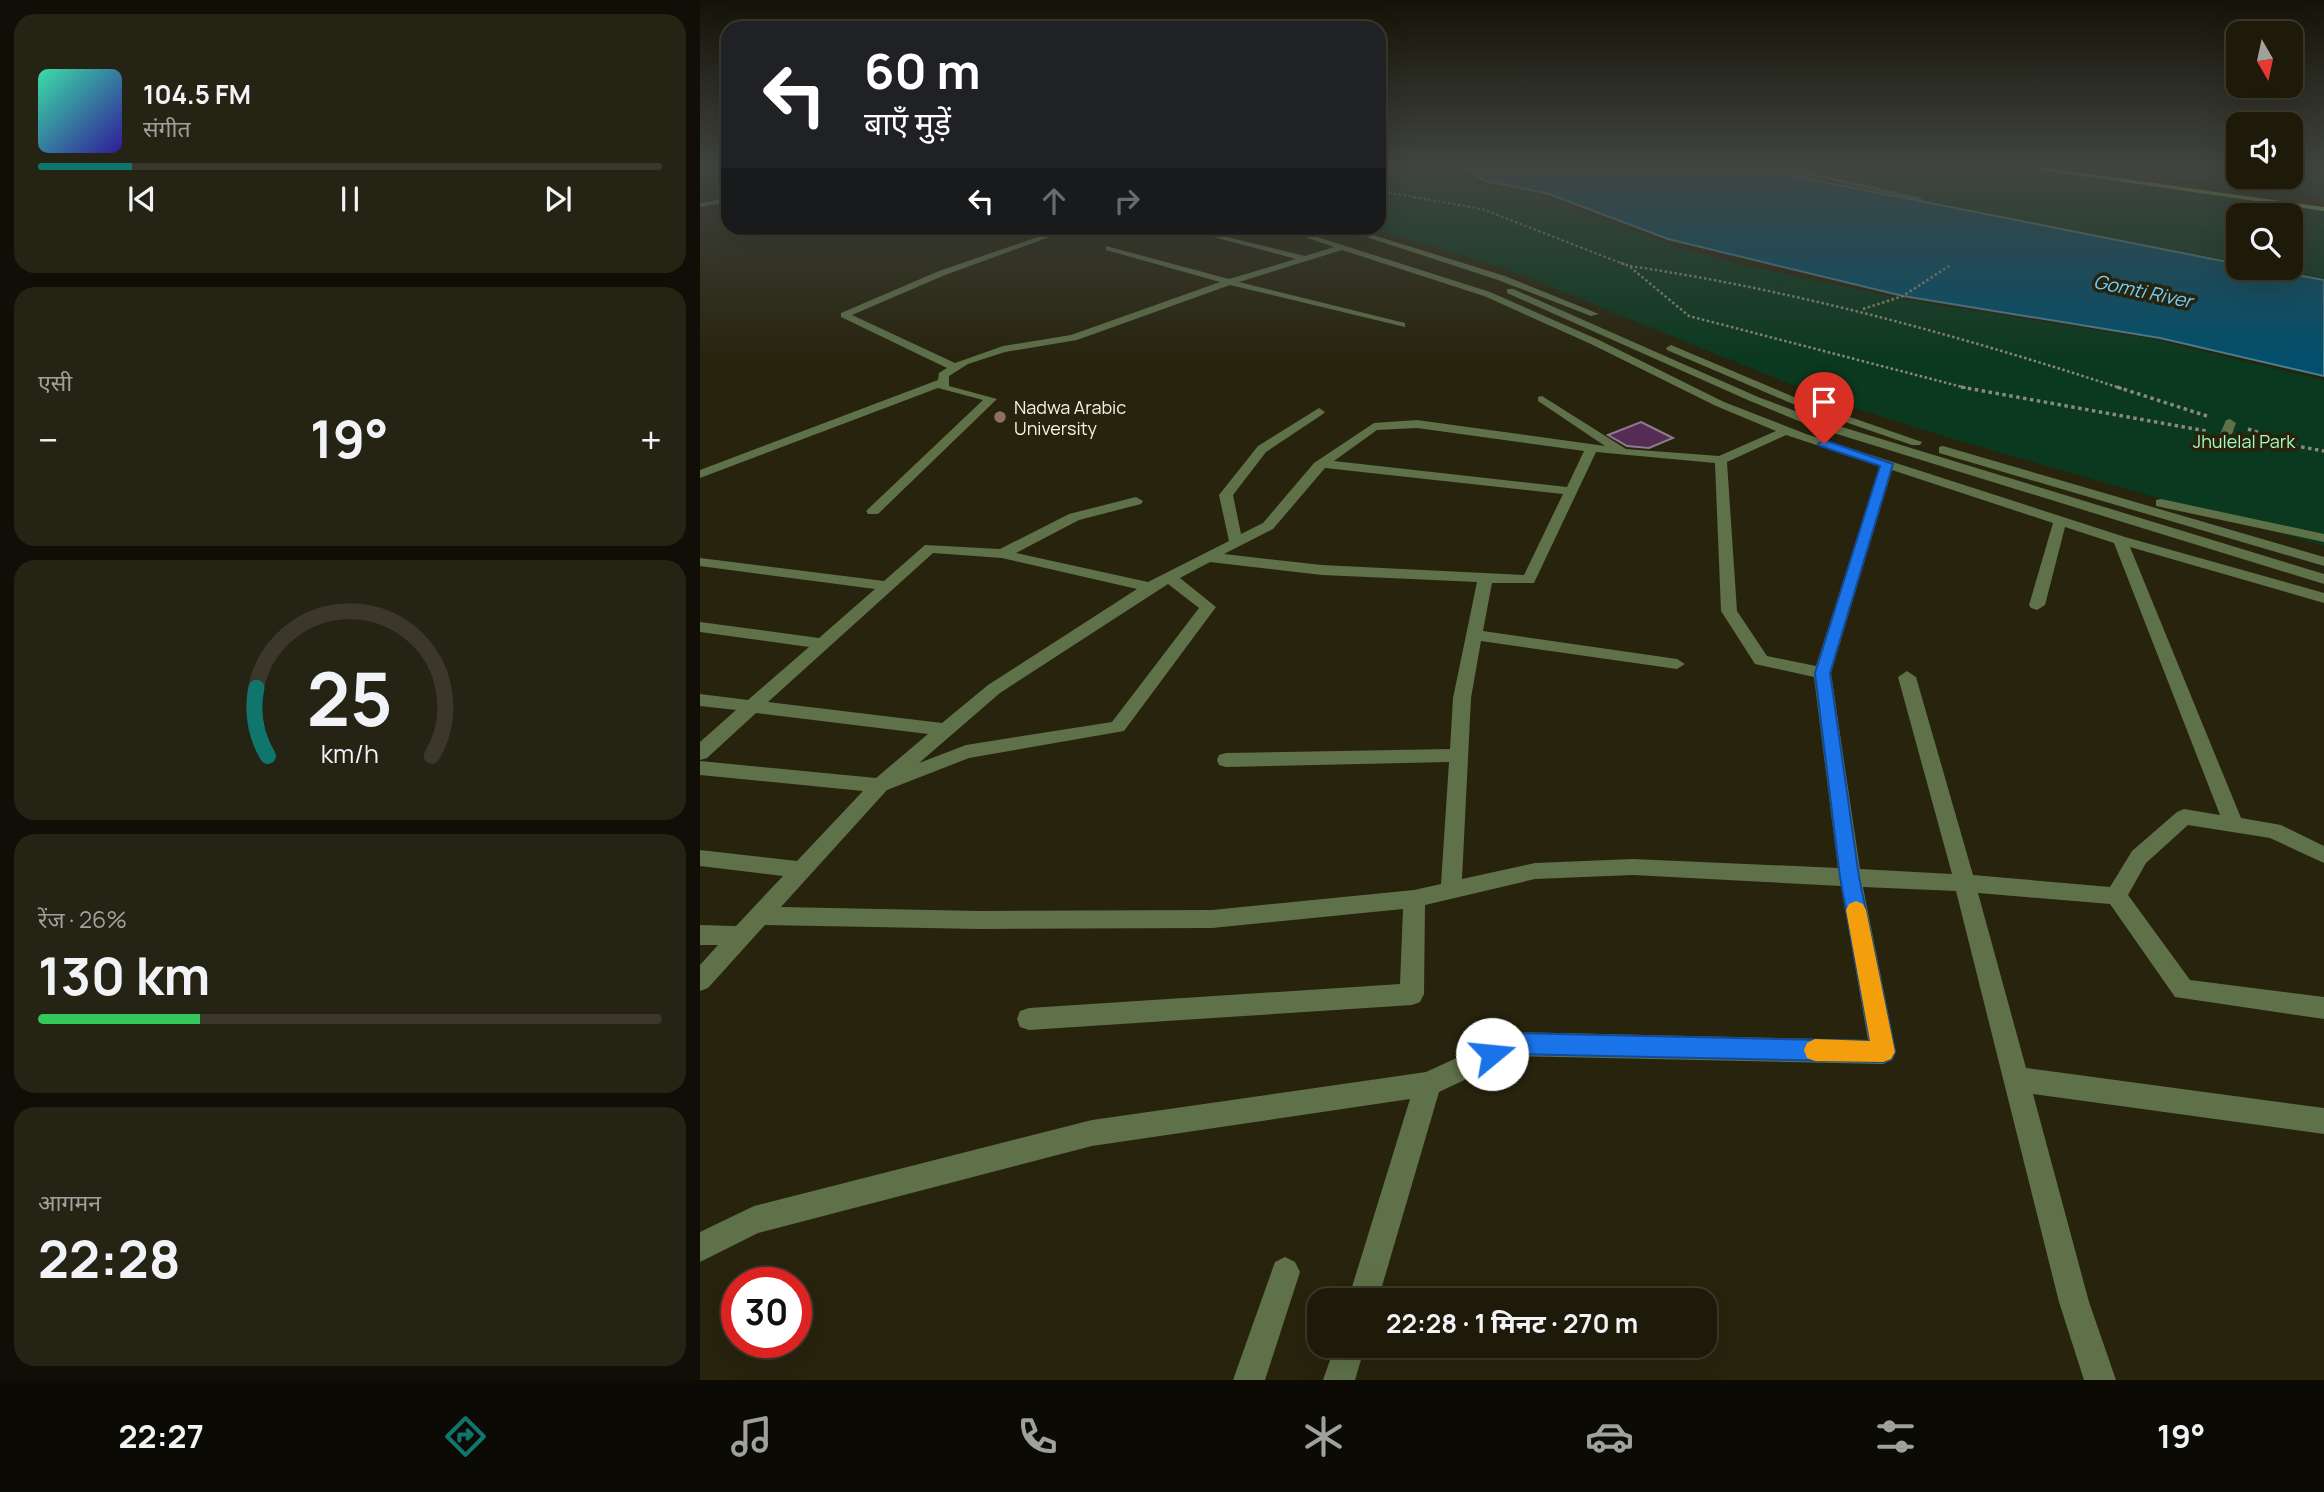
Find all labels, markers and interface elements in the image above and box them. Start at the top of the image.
north arrow [2226,21,2303,98]
map controls [2226,21,2303,280]
text: 60 m [864,37,981,104]
icon: left [749,49,840,140]
text: 104.5 FM [143,76,251,112]
text: बाएँ मुड़ें [864,101,951,145]
text: संगीत [143,112,191,144]
button: sound [2226,112,2303,189]
icon: previous [123,180,161,218]
icon: pause [331,180,369,218]
icon: next [539,180,577,218]
icon: left [962,182,1000,220]
icon: ahead [1035,182,1073,220]
icon: right [1108,182,1146,220]
button: search [2226,203,2303,280]
water label: Gomti River [2091,268,2197,315]
text: एसी [38,366,72,398]
pin [1794,372,1854,444]
icon: arrive [1805,383,1843,421]
place label: Nadwa Arabic University [1014,395,1126,440]
text: 19° [310,403,389,474]
marker: Nadwa Arabic University [992,409,1008,425]
text: − [38,413,59,465]
text: + [640,413,662,465]
park label: Jhulelal Park [2193,429,2296,453]
text: 25 [307,648,393,748]
text: km/h [321,736,379,771]
text: रेंज · 26% [38,903,127,935]
text: 130 km [38,940,210,1011]
position arrow [1455,1017,1529,1091]
text: आगमन [38,1186,101,1218]
text: 22:28 [38,1223,181,1294]
speed limit sign: 30 [721,1267,812,1358]
text: 22:28 · 1 मिनट · 270 m [1386,1305,1638,1341]
icon: directions [441,1412,490,1461]
icon: music [727,1412,776,1461]
icon: phone [1013,1412,1062,1461]
icon: climate [1299,1412,1348,1461]
icon: car [1585,1412,1634,1461]
icon: filters [1871,1412,1920,1461]
text: 22:27 [119,1414,204,1458]
text: 19° [2157,1414,2205,1458]

